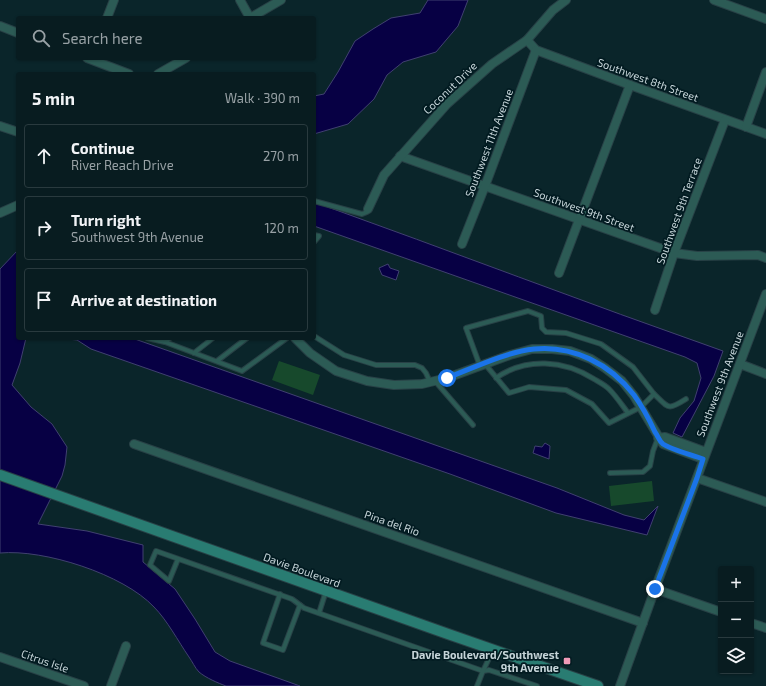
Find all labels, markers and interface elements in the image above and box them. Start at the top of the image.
search box [16,16,316,60]
icon: search [30,27,52,49]
text: Search here [62,29,143,47]
street label: Southwest 8th Street [596,55,701,104]
street label: Coconut Drive [420,59,479,116]
street label: Southwest 11th Avenue [462,87,515,199]
text: 5 min [32,88,75,108]
text: Walk · 390 m [225,90,300,106]
text: Continue [71,139,134,157]
icon: ahead [33,145,55,167]
text: 270 m [263,148,299,164]
street label: Southwest 9th Terrace [653,156,704,266]
text: River Reach Drive [71,157,174,173]
street label: Southwest 9th Street [532,185,636,234]
text: Turn right [71,211,141,229]
icon: right [33,217,55,239]
text: 120 m [264,220,299,236]
text: Southwest 9th Avenue [71,229,204,245]
icon: arrive [33,289,55,311]
text: Arrive at destination [71,291,217,309]
street label: Southwest 9th Avenue [693,329,746,439]
route start [438,369,456,387]
street label: Pina del Rio [363,507,421,538]
street label: Davie Boulevard [262,550,343,590]
map controls [718,566,754,674]
button: + [718,566,754,602]
route end [646,580,664,598]
button: − [718,602,754,638]
button: layers [718,638,754,674]
street label: Citrus Isle [20,646,71,675]
place label: Davie Boulevard/Southwest 9th Avenue [411,648,559,674]
marker: Davie Boulevard/Southwest 9th Avenue [562,656,572,666]

